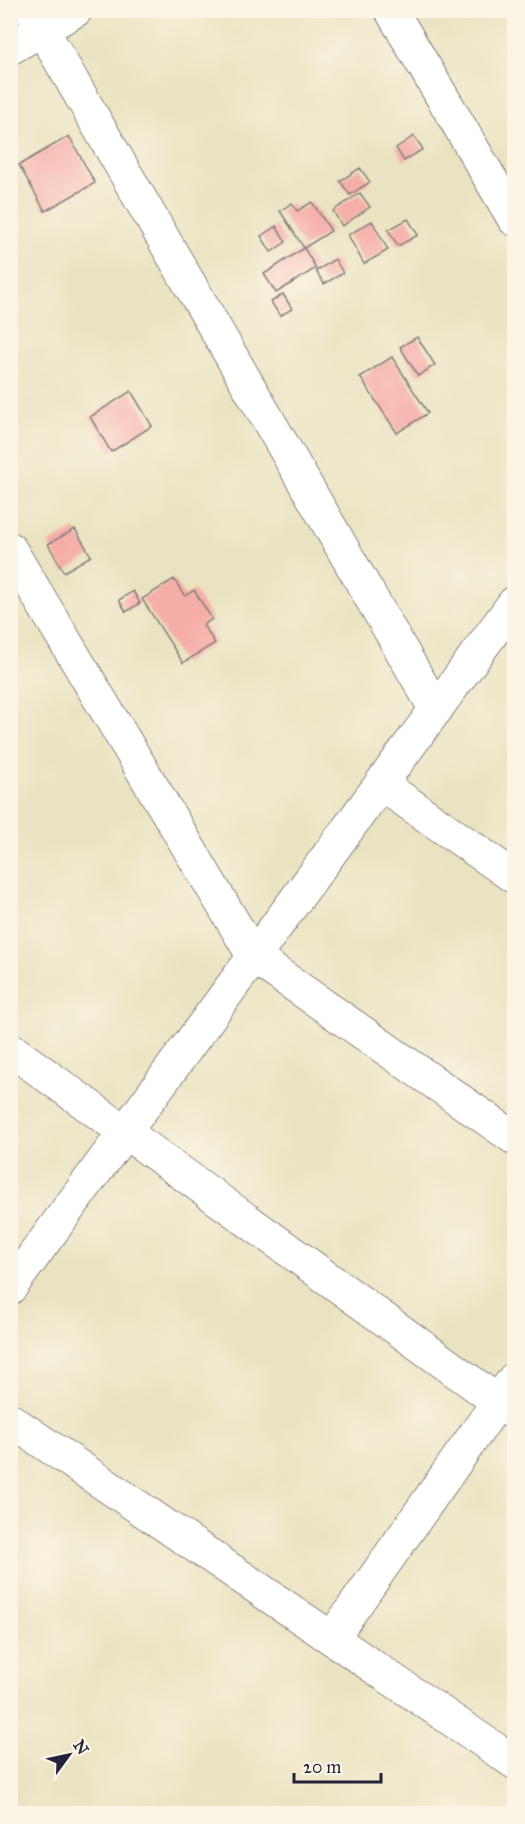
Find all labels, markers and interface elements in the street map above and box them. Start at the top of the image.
north arrow [39,1725,99,1785]
text: N [69,1736,93,1758]
scale bar [294,1746,381,1784]
text: 20 m [303,1756,341,1778]

